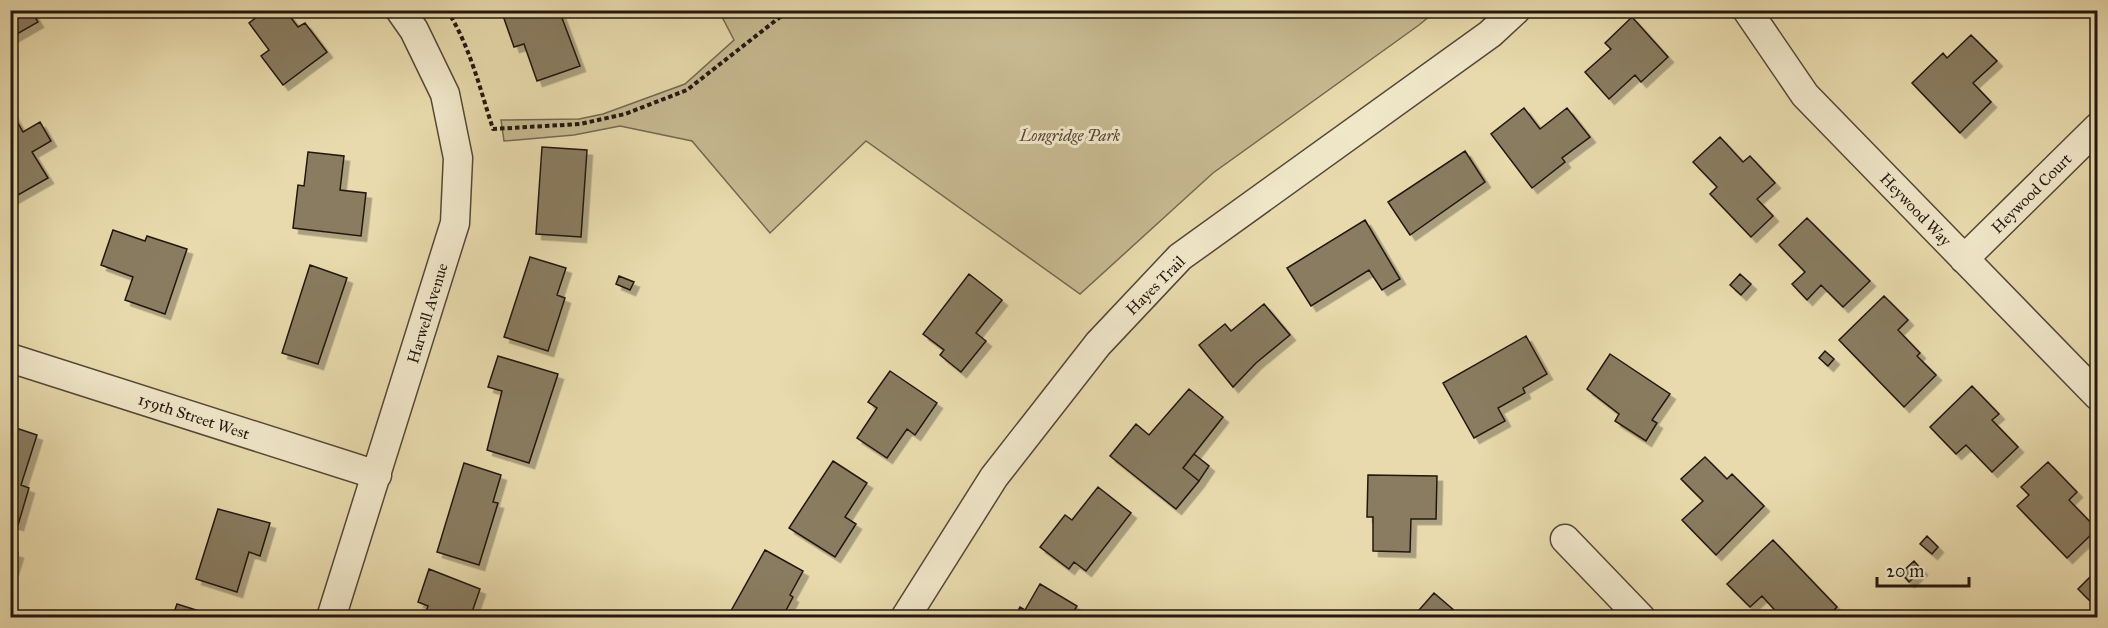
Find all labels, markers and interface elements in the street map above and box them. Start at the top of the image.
park label: Longridge Park [1019,126,1120,145]
street label: Heywood Court [1987,149,2076,237]
street label: Heywood Way [1876,169,1956,250]
street label: Hayes Trail [1122,251,1189,319]
street label: Harwell Avenue [403,260,452,366]
street label: 159th Street West [136,389,252,444]
scale bar [1877,550,1968,588]
text: 20 m [1886,560,1924,582]

